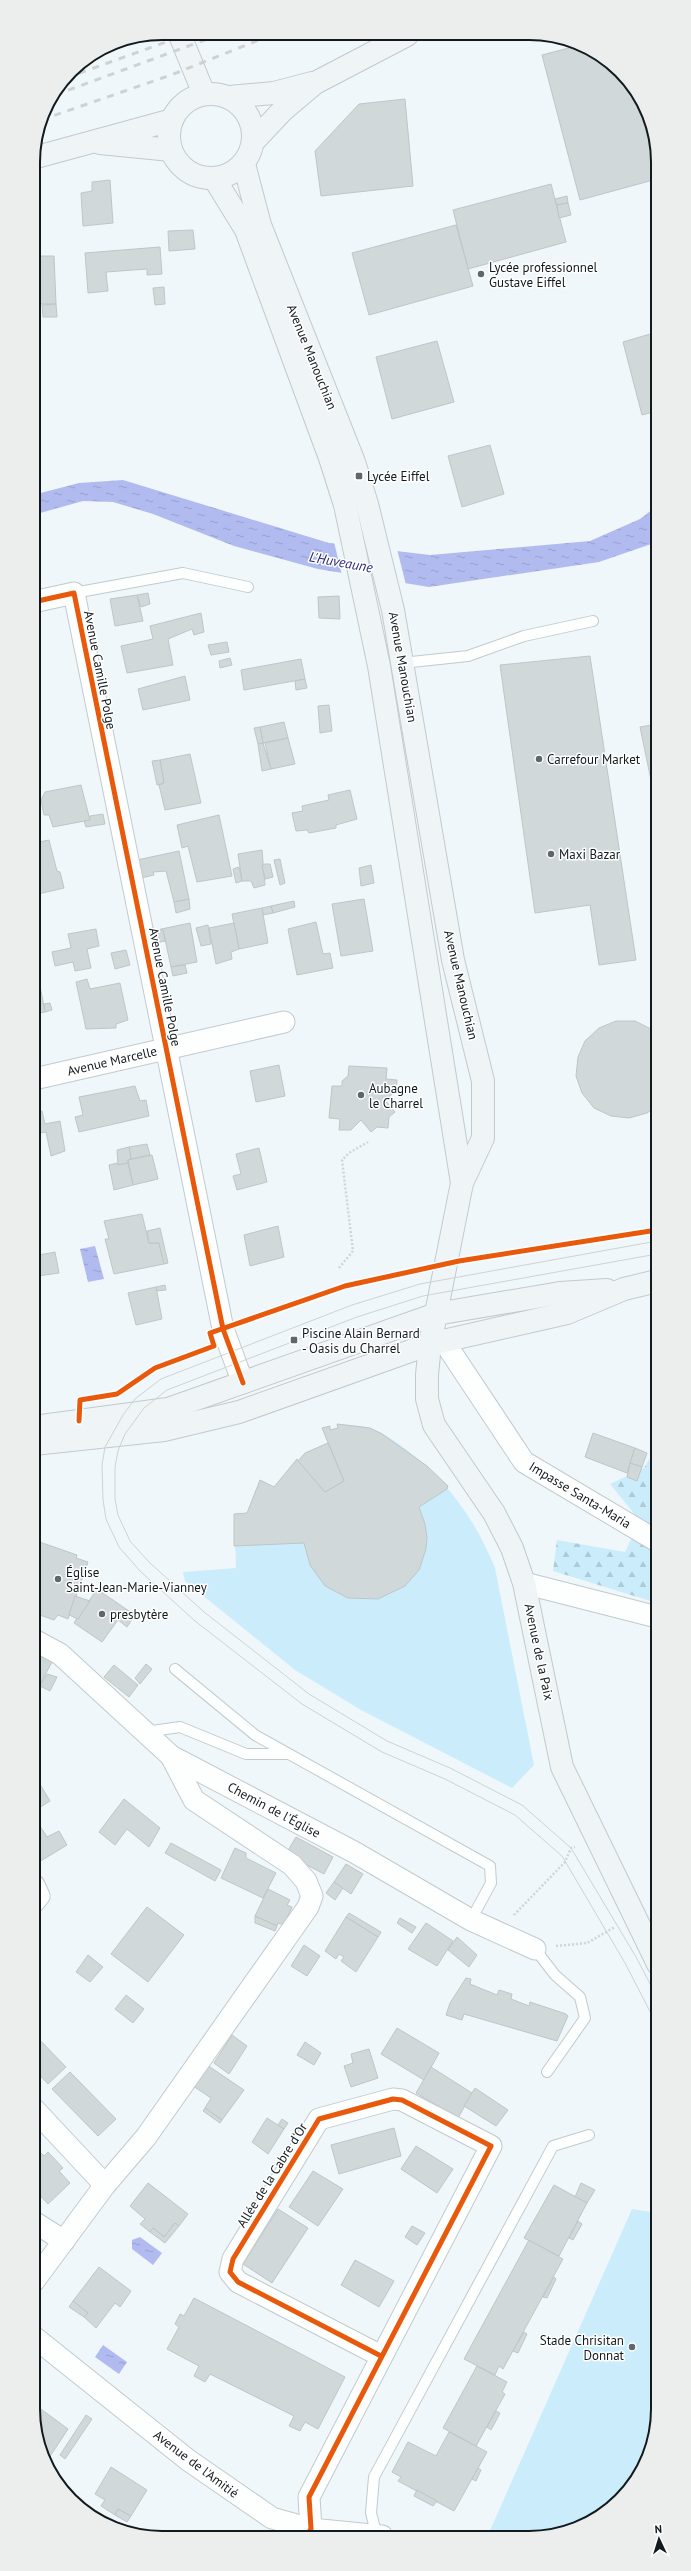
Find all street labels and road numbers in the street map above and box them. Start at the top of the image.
street label: Avenue Manouchian [283,302,341,412]
street label: Avenue Camille Polge [80,609,120,731]
street label: Avenue Manouchian [385,610,421,724]
street label: Avenue Camille Polge [145,926,185,1048]
street label: Avenue Manouchian [440,929,482,1041]
street label: Avenue Marcelle [65,1042,159,1080]
street label: Impasse Santa-Maria [526,1458,634,1532]
street label: Avenue de la Paix [520,1602,558,1702]
street label: Chemin de l'Église [225,1778,323,1842]
street label: Allée de la Cabre d'Or [233,2119,311,2231]
street label: Avenue de l'Amitié [150,2426,242,2502]

